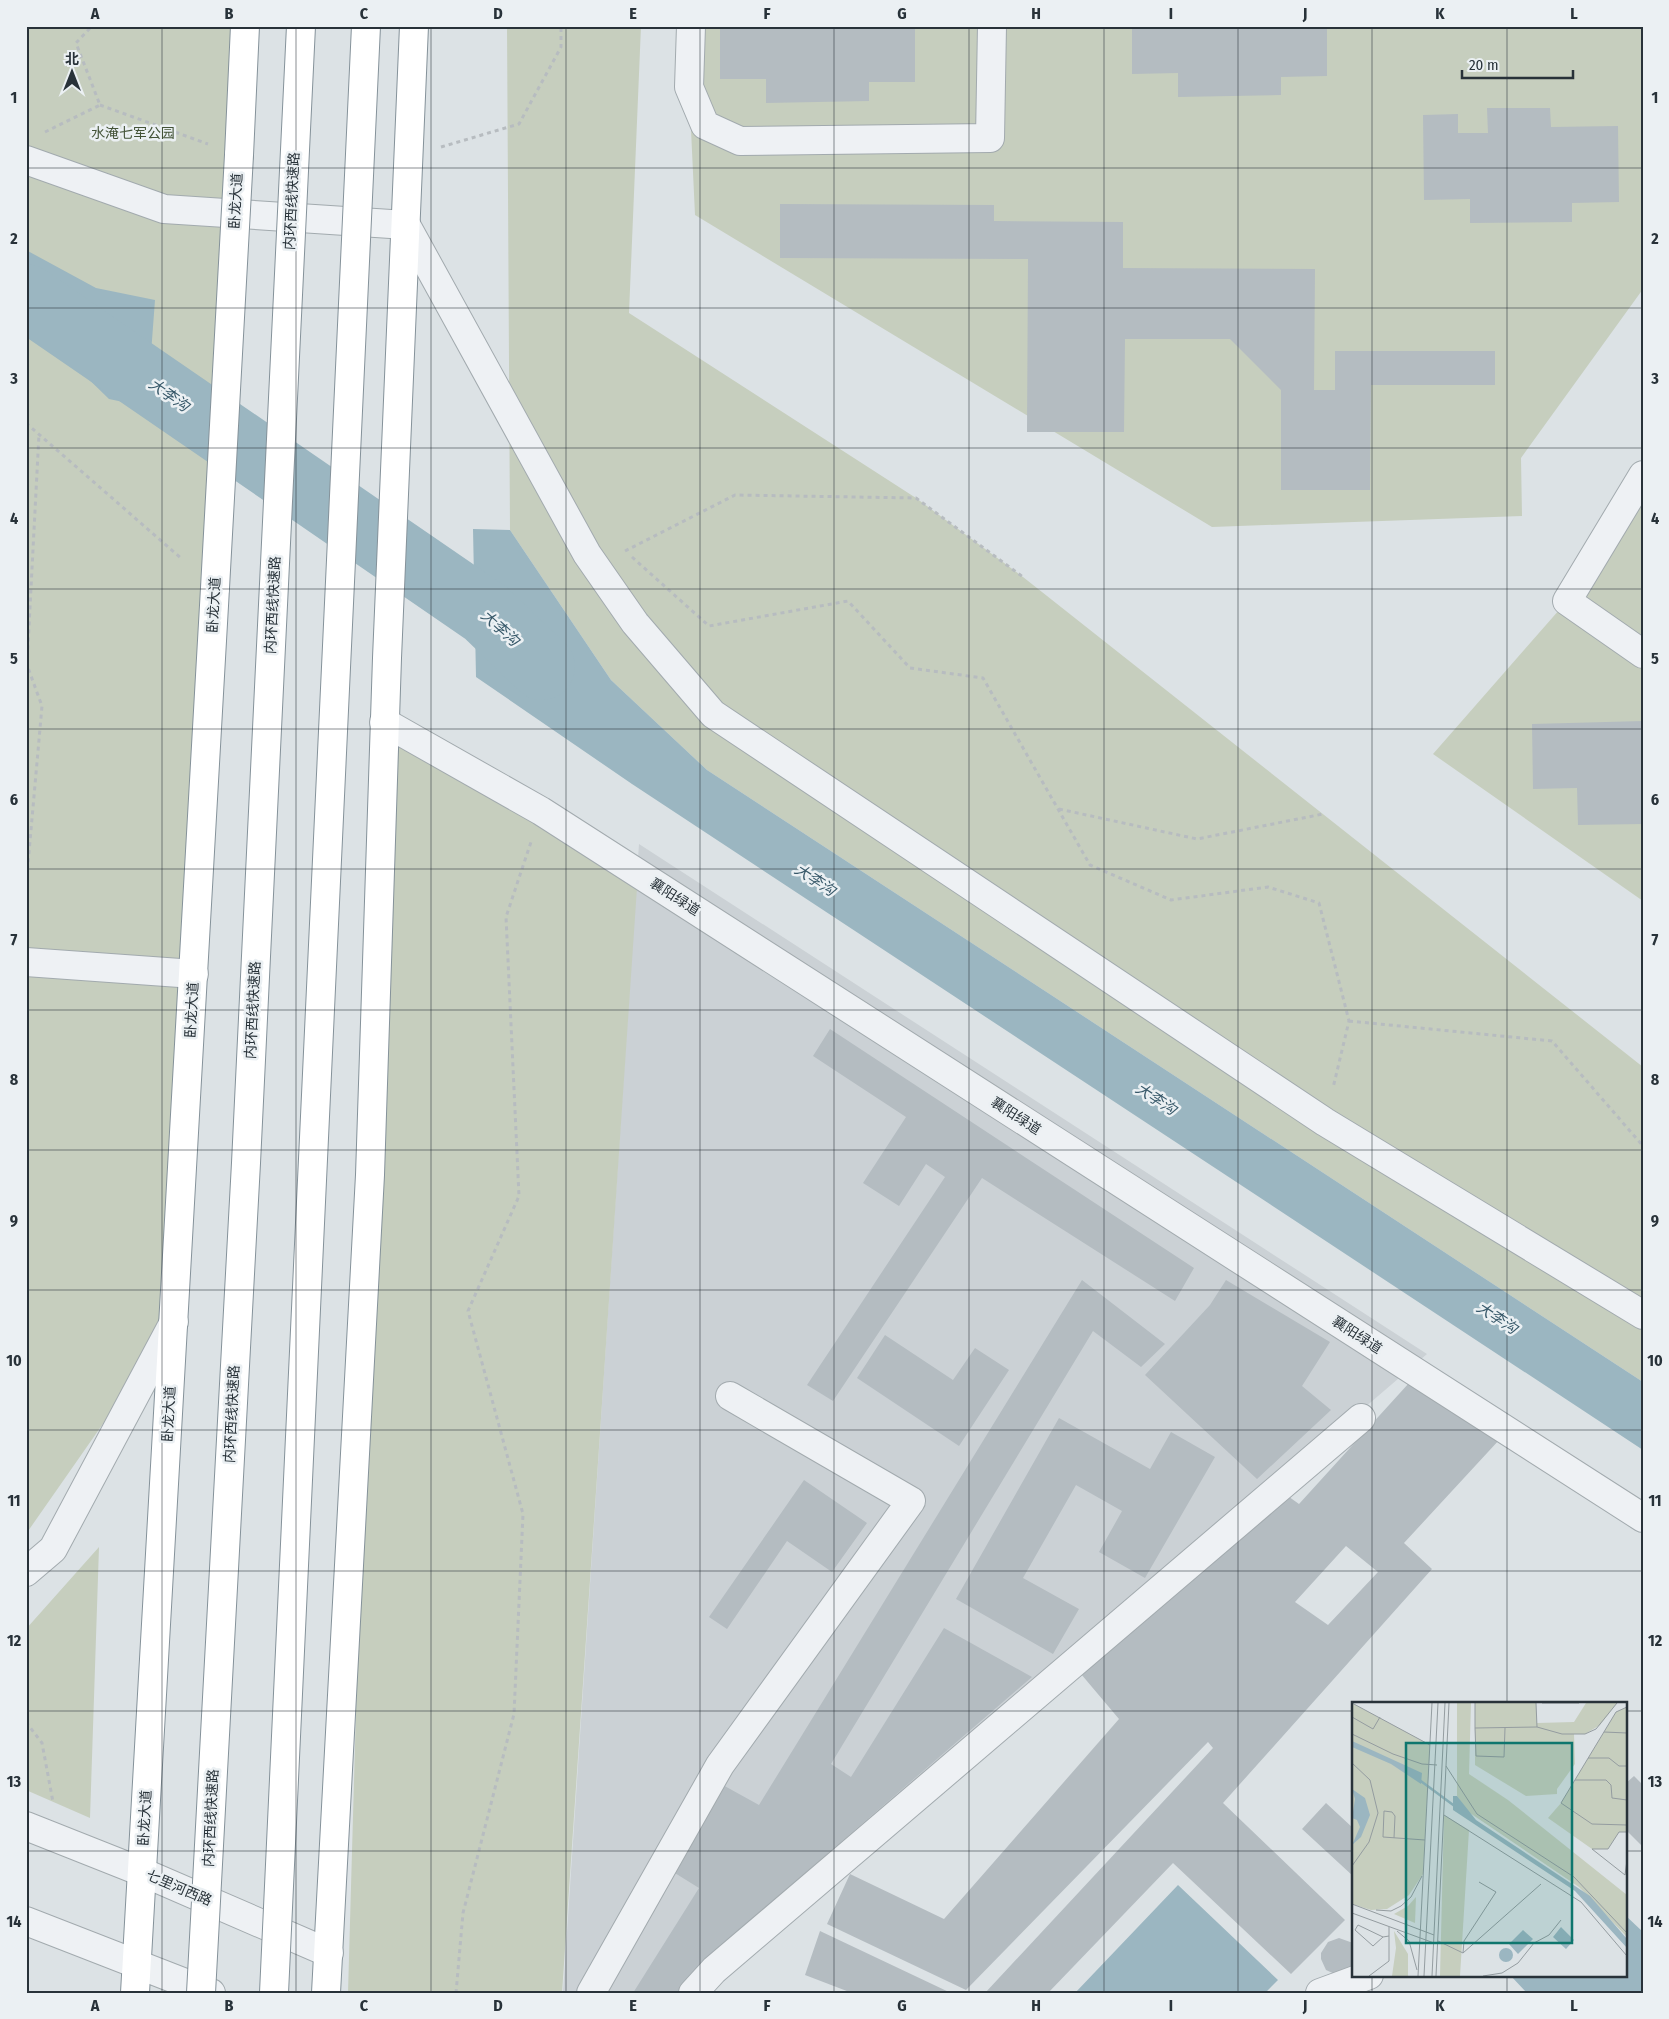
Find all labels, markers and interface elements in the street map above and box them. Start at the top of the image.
text: A [90,4,100,23]
text: B [225,4,234,23]
text: C [360,4,369,23]
text: D [493,4,503,23]
text: E [629,4,637,23]
text: F [763,4,771,23]
text: G [897,4,907,23]
text: H [1031,4,1041,23]
text: I [1169,4,1173,23]
text: J [1302,4,1307,23]
text: K [1435,4,1445,23]
text: L [1570,4,1578,23]
north arrow [48,48,98,98]
scale bar [1462,48,1573,80]
text: 北 [65,51,79,68]
text: 20 m [1469,56,1499,74]
text: 1 [11,88,17,107]
text: 1 [1652,88,1658,107]
park label: 水淹七军公园 [91,125,175,142]
street label: 内环西线快速路 [281,152,303,250]
street label: 卧龙大道 [226,173,246,229]
text: 2 [9,229,18,248]
text: 2 [1650,229,1659,248]
text: 3 [9,369,18,388]
text: 3 [1650,369,1659,388]
water label: 大李沟 [145,375,194,416]
text: 4 [10,509,18,528]
text: 4 [1651,509,1659,528]
street label: 内环西线快速路 [262,556,284,654]
street label: 卧龙大道 [204,577,224,633]
water label: 大李沟 [477,606,524,651]
text: 5 [10,649,18,668]
text: 5 [1651,649,1659,668]
text: 6 [10,790,18,809]
text: 6 [1651,790,1659,809]
water label: 大李沟 [791,860,840,901]
street label: 襄阳绿道 [647,875,703,919]
text: 7 [11,930,18,949]
text: 7 [1652,930,1659,949]
street label: 内环西线快速路 [242,961,264,1059]
street label: 卧龙大道 [182,982,202,1038]
text: 8 [10,1070,19,1089]
text: 8 [1651,1070,1660,1089]
water label: 大李沟 [1132,1079,1181,1120]
street label: 襄阳绿道 [988,1094,1044,1138]
text: 9 [10,1211,18,1230]
text: 9 [1651,1211,1659,1230]
water label: 大李沟 [1473,1298,1522,1339]
street label: 襄阳绿道 [1329,1313,1385,1357]
text: 10 [6,1351,22,1370]
text: 10 [1647,1351,1663,1370]
street label: 内环西线快速路 [221,1365,243,1463]
street label: 卧龙大道 [159,1386,179,1442]
text: 11 [7,1491,21,1510]
text: 11 [1648,1491,1662,1510]
text: 12 [7,1631,22,1650]
text: 12 [1648,1631,1663,1650]
inset map [1352,1702,1626,1976]
street label: 内环西线快速路 [200,1769,222,1867]
text: 13 [7,1772,22,1791]
text: 13 [1648,1772,1663,1791]
street label: 卧龙大道 [135,1790,155,1846]
street label: 七里河西路 [143,1867,215,1909]
text: 14 [7,1912,22,1931]
text: 14 [1648,1912,1663,1931]
text: A [90,1996,100,2015]
text: B [225,1996,234,2015]
text: C [360,1996,369,2015]
text: D [493,1996,503,2015]
text: E [629,1996,637,2015]
text: F [763,1996,771,2015]
text: G [897,1996,907,2015]
text: H [1031,1996,1041,2015]
text: I [1169,1996,1173,2015]
text: J [1302,1996,1307,2015]
text: K [1435,1996,1445,2015]
text: L [1570,1996,1578,2015]

